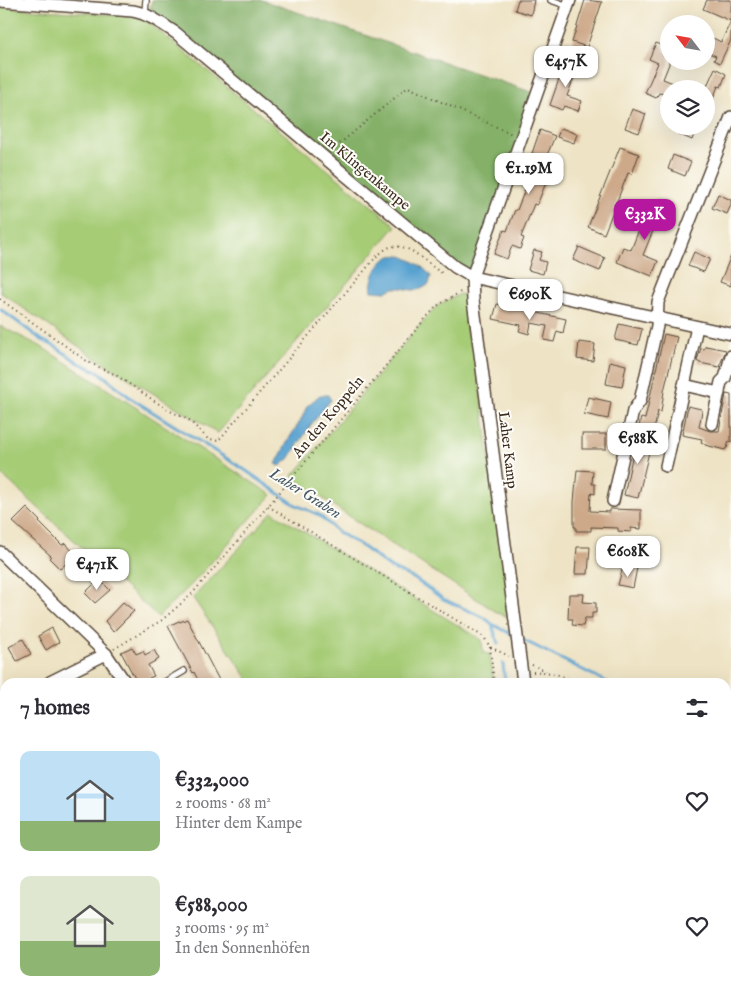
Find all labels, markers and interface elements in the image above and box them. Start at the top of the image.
north arrow [660,15,715,70]
map controls [660,15,715,135]
pin: €457K [531,46,601,88]
text: €457K [545,52,587,72]
button: layers [660,80,715,135]
street label: Im Klingenkampe [316,128,414,214]
pin: €1.19M [488,152,570,195]
text: €1.19M [506,159,552,179]
pin: €332K [610,198,680,241]
text: €332K [625,205,665,225]
pin: €690K [495,278,565,321]
text: €690K [509,285,551,305]
street label: An den Koppeln [287,372,368,463]
street label: Laher Kamp [494,410,522,490]
pin: €588K [603,422,673,465]
text: €588K [618,429,658,449]
water label: Laher Graben [265,464,345,524]
pin: €608K [593,536,663,578]
text: €608K [607,542,649,562]
pin: €471K [62,548,132,591]
text: €471K [76,555,118,575]
icon: filters [683,694,711,722]
text: 7 homes [20,695,90,722]
text: €332,000 [175,767,249,794]
icon: home [60,771,120,831]
icon: heart [683,787,711,815]
text: 2 rooms · 68 m² [175,794,271,814]
text: Hinter dem Kampe [175,814,302,834]
text: €588,000 [175,892,248,919]
icon: home [60,896,120,956]
icon: heart [683,912,711,940]
text: 3 rooms · 95 m² [175,919,269,939]
text: In den Sonnenhöfen [175,939,310,959]

